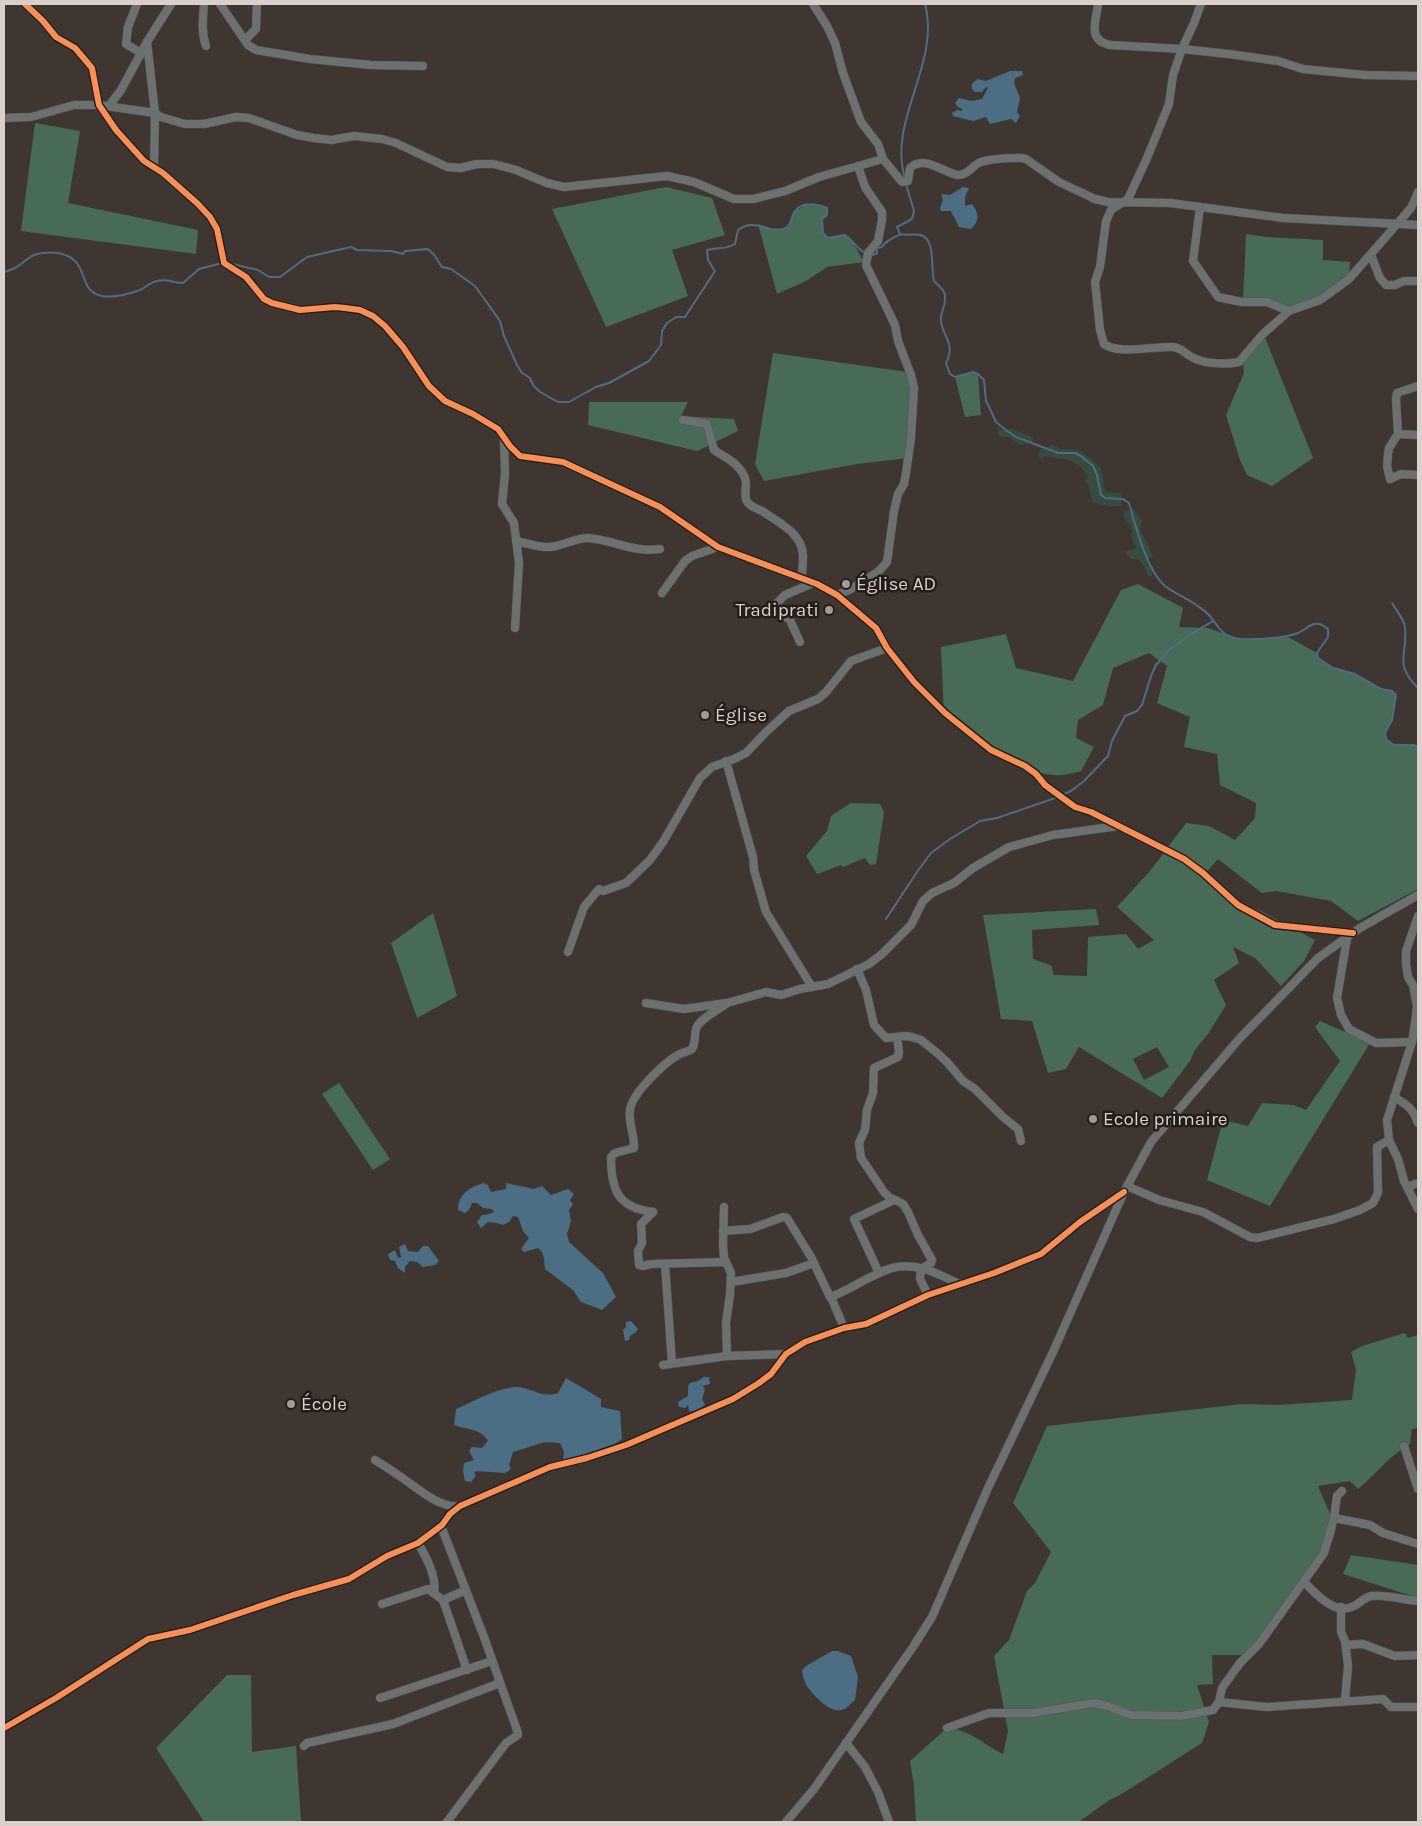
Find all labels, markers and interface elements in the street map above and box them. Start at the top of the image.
place label: Église AD [856,572,936,595]
marker: Église AD [840,578,852,590]
place label: Tradiprati [735,599,819,621]
marker: Tradiprati [823,604,835,616]
place label: Église [715,703,767,726]
marker: Église [699,709,711,721]
place label: Ecole primaire [1103,1108,1228,1130]
marker: Ecole primaire [1087,1113,1099,1125]
place label: École [301,1392,347,1415]
marker: École [285,1398,297,1410]

